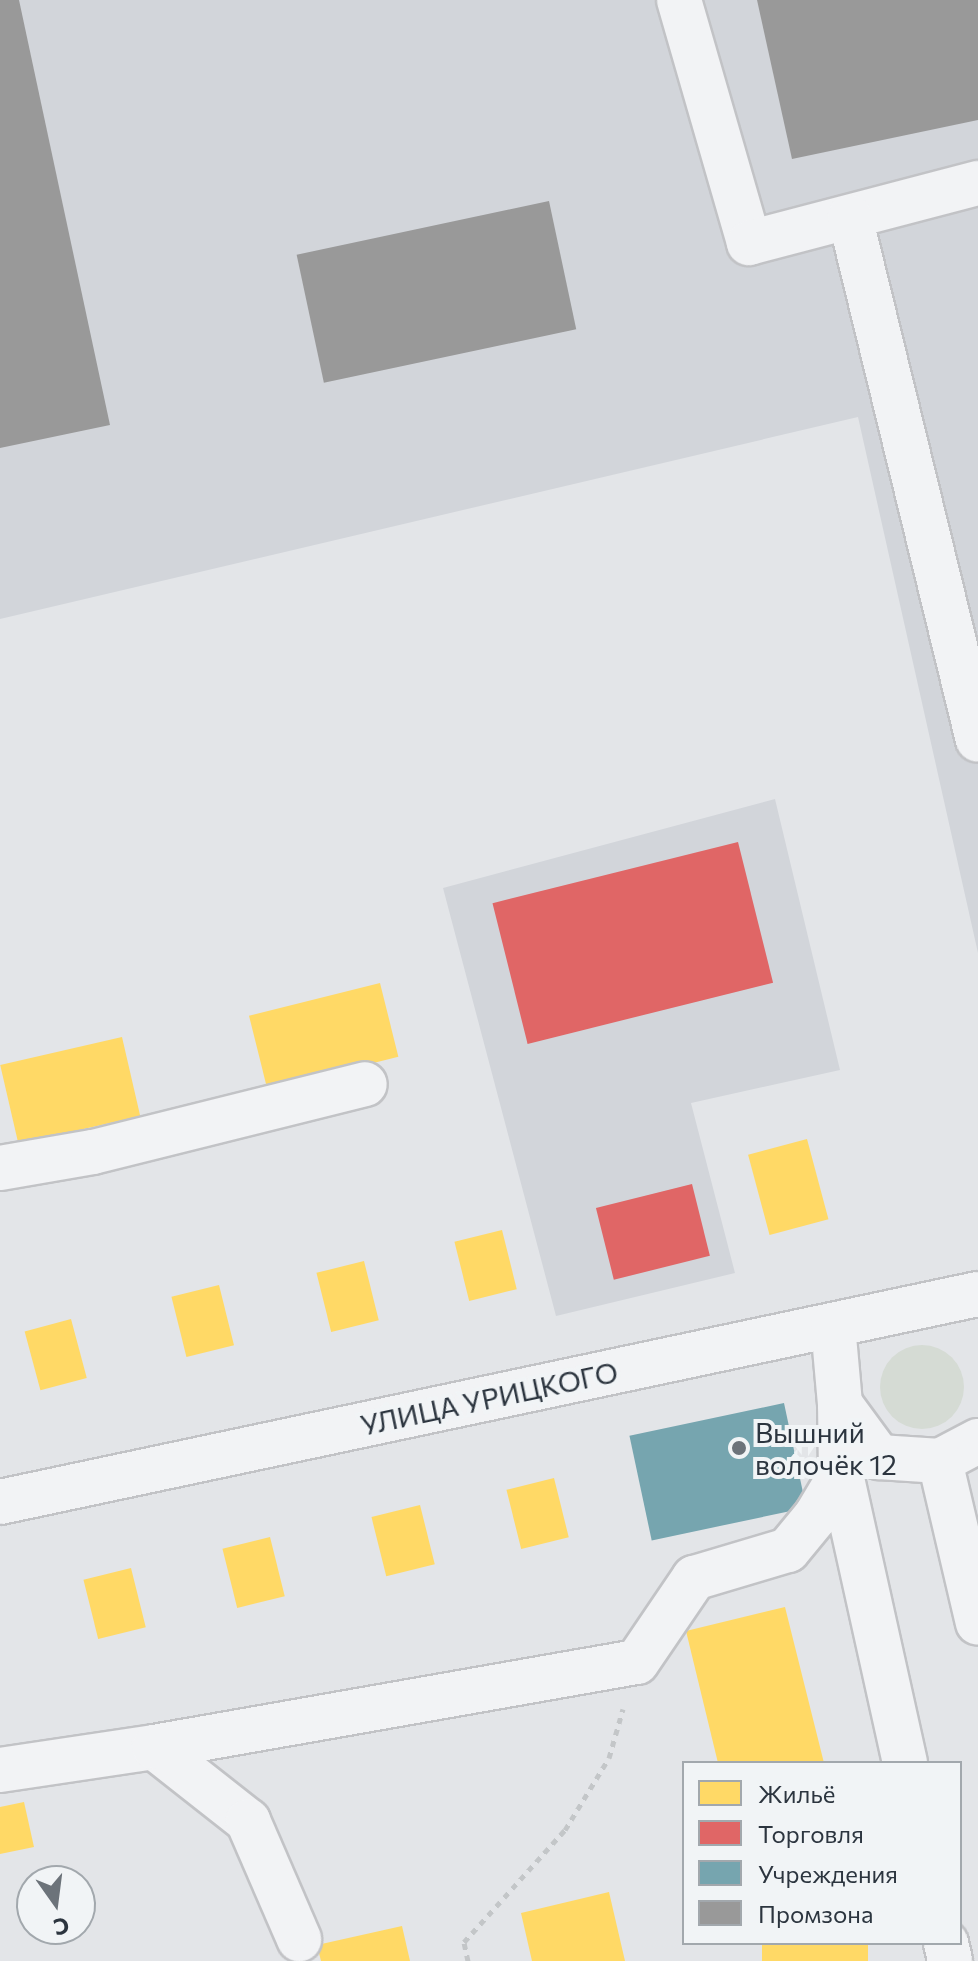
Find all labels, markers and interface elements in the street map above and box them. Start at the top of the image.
street label: УЛИЦА УРИЦКОГО [357,1354,621,1442]
place label: Вышний волочёк 12 [755,1415,897,1481]
marker: Вышний волочёк 12 [730,1439,748,1457]
legend [682,1761,962,1945]
text: Жильё [758,1779,835,1808]
text: Торговля [758,1819,864,1848]
text: Учреждения [758,1859,898,1888]
north arrow [16,1865,96,1945]
text: Промзона [758,1899,873,1928]
text: С [51,1912,72,1942]

